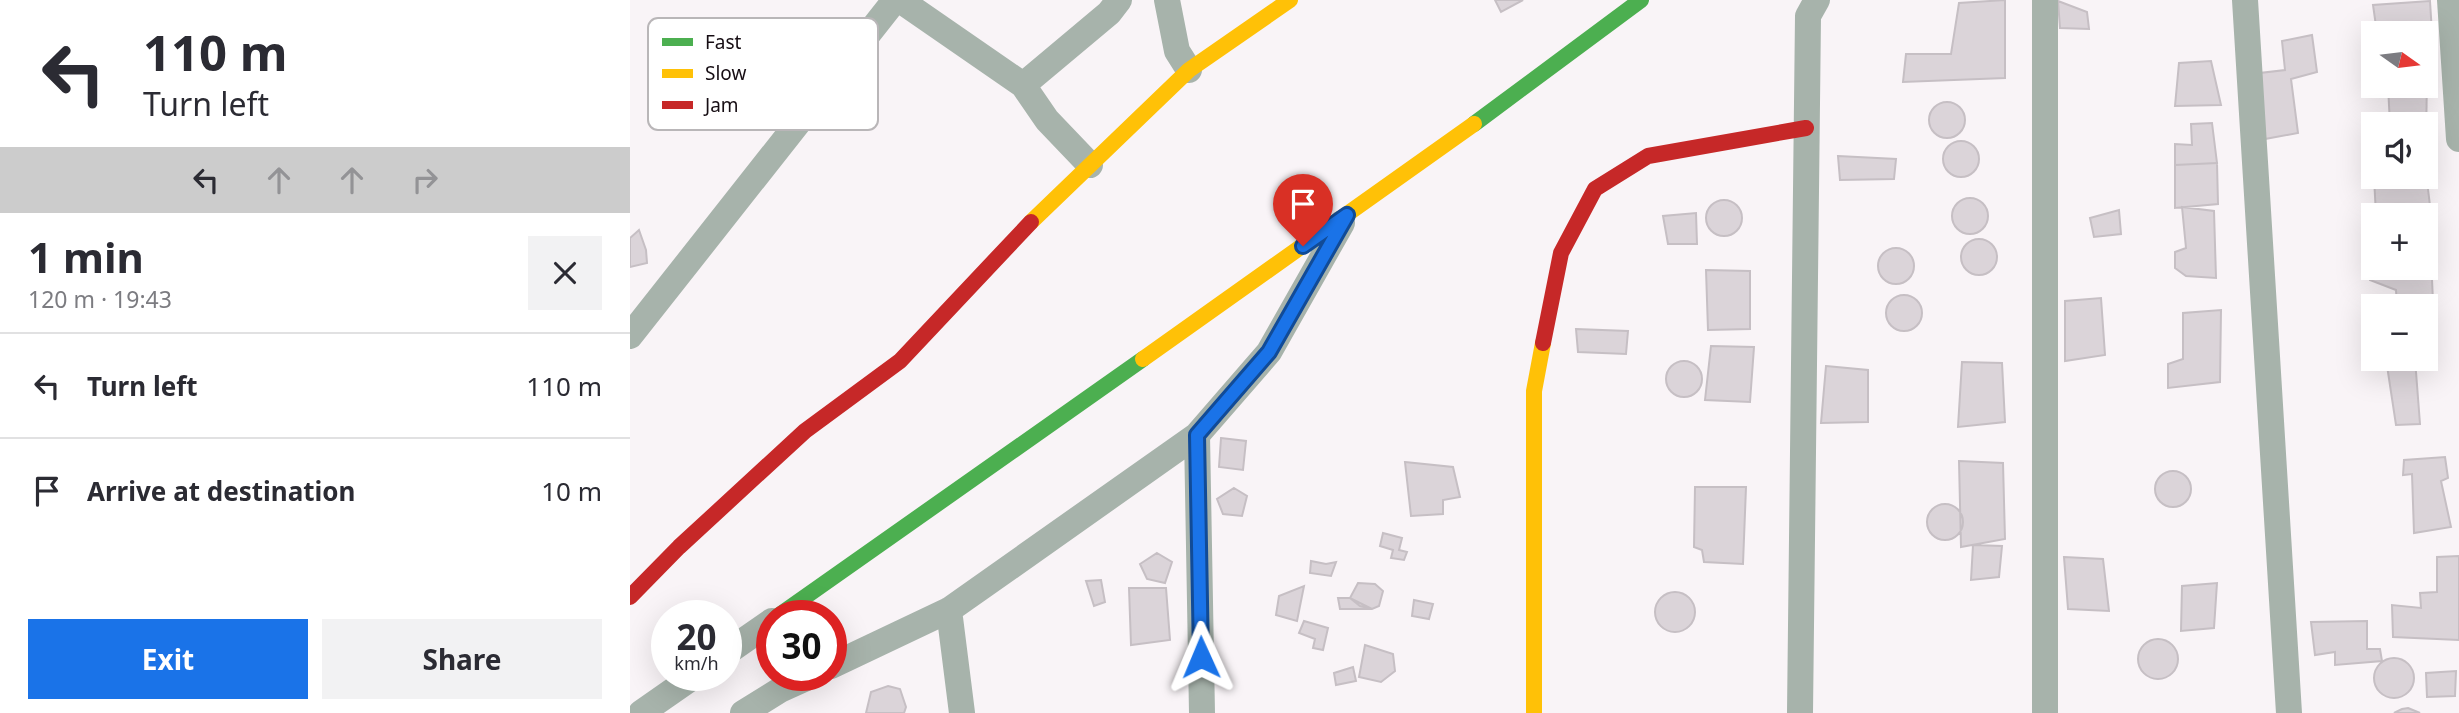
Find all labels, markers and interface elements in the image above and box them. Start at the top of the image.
legend [648,18,878,130]
text: 110 m [143,19,288,85]
north arrow [2361,21,2438,98]
map controls [2361,21,2438,371]
icon: left [28,28,119,119]
text: Fast [705,29,742,55]
text: Slow [705,60,746,86]
text: Turn left [143,82,269,125]
text: Jam [703,92,739,118]
button: sound [2361,112,2438,189]
icon: left [187,161,225,199]
icon: ahead [260,161,298,199]
icon: ahead [333,161,371,199]
icon: right [406,161,444,199]
pin [1273,174,1333,246]
icon: arrive [1284,185,1322,223]
button: + [2361,203,2438,280]
text: 1 min [28,228,144,285]
button: close [528,236,602,310]
text: 120 m · 19:43 [28,283,172,315]
button: − [2361,294,2438,371]
icon: left [28,367,66,405]
text: Turn left [87,368,198,404]
text: 110 m [526,368,602,404]
icon: arrive [28,472,66,510]
text: Arrive at destination [87,473,356,509]
text: 10 m [541,473,602,509]
speed limit sign: 30 [756,600,847,691]
text: 20 [676,613,717,660]
button: Exit [28,619,308,699]
button: Share [322,619,602,699]
position arrow [1164,620,1238,694]
text: km/h [674,651,719,675]

